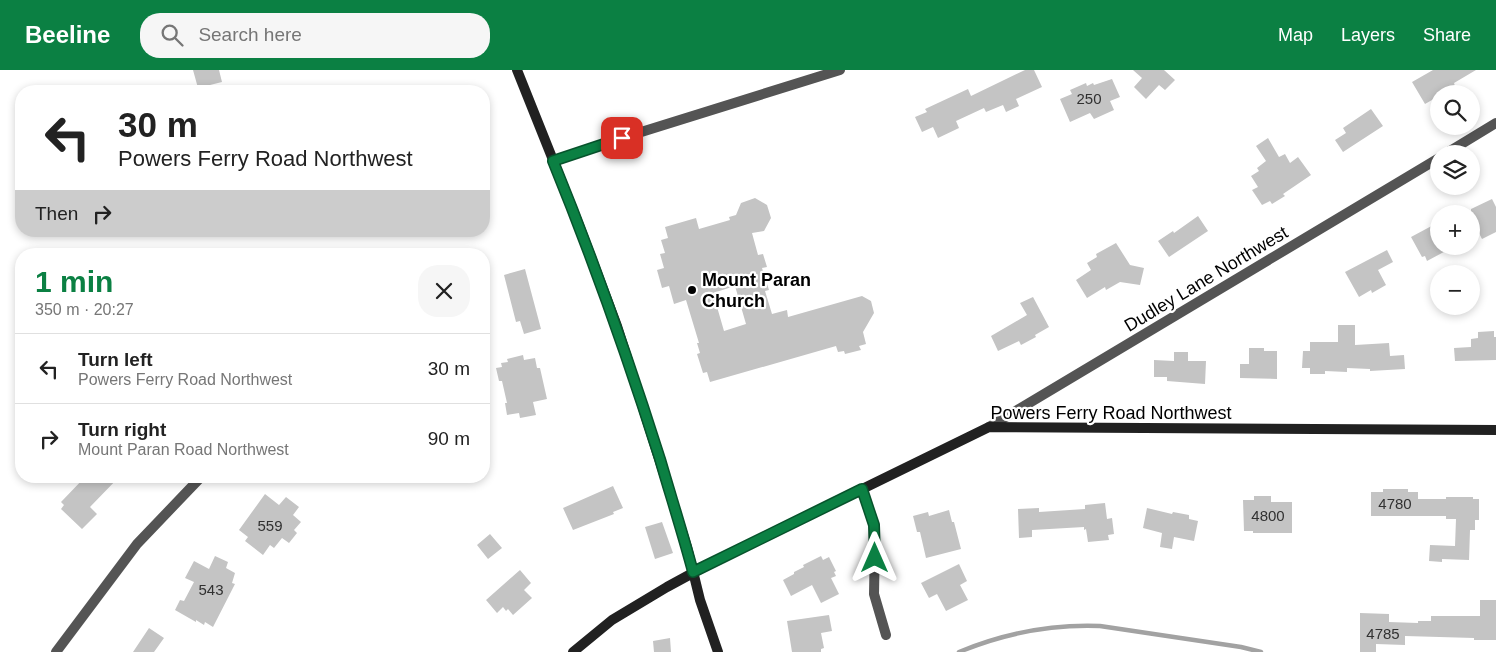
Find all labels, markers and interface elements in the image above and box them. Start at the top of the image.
search box [140,13,490,58]
text: Beeline [25,21,110,48]
icon: search [158,21,186,49]
text: Search here [198,24,302,45]
text: Map [1278,25,1313,45]
text: Layers [1341,25,1395,45]
text: Share [1423,25,1471,45]
map controls [1430,85,1480,315]
button: search [1430,85,1480,135]
house number: 250 [1076,90,1102,107]
icon: left [35,105,100,170]
text: 30 m [118,105,198,144]
pin [601,117,643,159]
icon: arrive [608,124,636,152]
button: layers [1430,145,1480,195]
text: Powers Ferry Road Northwest [118,146,413,171]
icon: right [88,200,116,228]
text: Then [35,203,78,224]
button: + [1430,205,1480,255]
street label: Dudley Lane Northwest [1121,222,1291,336]
text: 1 min [35,265,113,298]
button: close [418,265,470,317]
button: − [1430,265,1480,315]
place label: Mount Paran Church [702,270,811,311]
marker: Mount Paran Church [686,284,698,296]
text: 350 m · 20:27 [35,301,134,318]
text: Turn left [78,349,153,370]
icon: left [35,355,63,383]
text: 30 m [428,358,470,379]
text: Powers Ferry Road Northwest [78,371,292,388]
street label: Powers Ferry Road Northwest [990,403,1232,423]
text: Turn right [78,419,166,440]
icon: right [35,425,63,453]
text: 90 m [428,428,470,449]
text: Mount Paran Road Northwest [78,441,289,458]
house number: 4780 [1378,495,1412,512]
house number: 4800 [1251,507,1285,524]
house number: 559 [257,517,283,534]
position arrow [848,531,900,583]
house number: 543 [198,581,224,598]
house number: 4785 [1366,625,1400,642]

